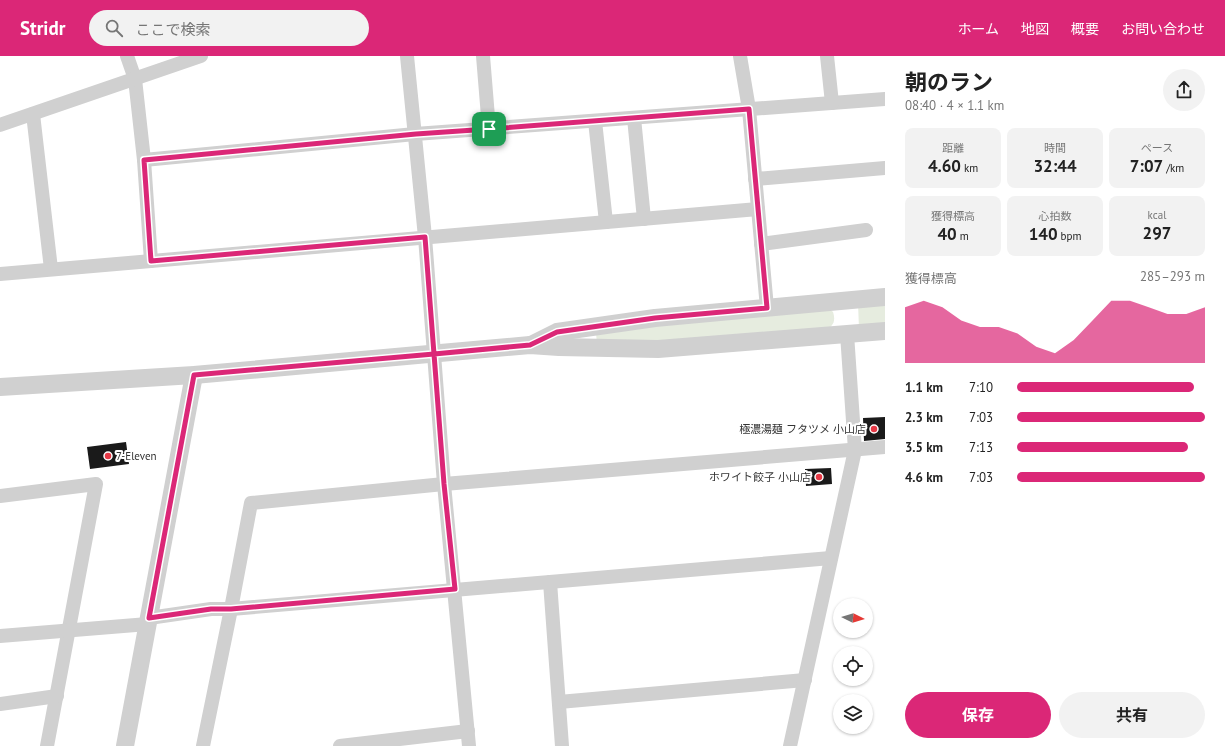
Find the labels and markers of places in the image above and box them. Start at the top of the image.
pin [472,112,506,146]
place label: 極濃湯麺 フタツメ 小山店 [739,422,866,436]
marker: 極濃湯麺 フタツメ 小山店 [869,424,879,434]
place label: 7-Eleven [116,449,157,463]
marker: 7-Eleven [103,451,113,461]
place label: ホワイト餃子 小山店 [709,470,811,484]
marker: ホワイト餃子 小山店 [814,472,824,482]

